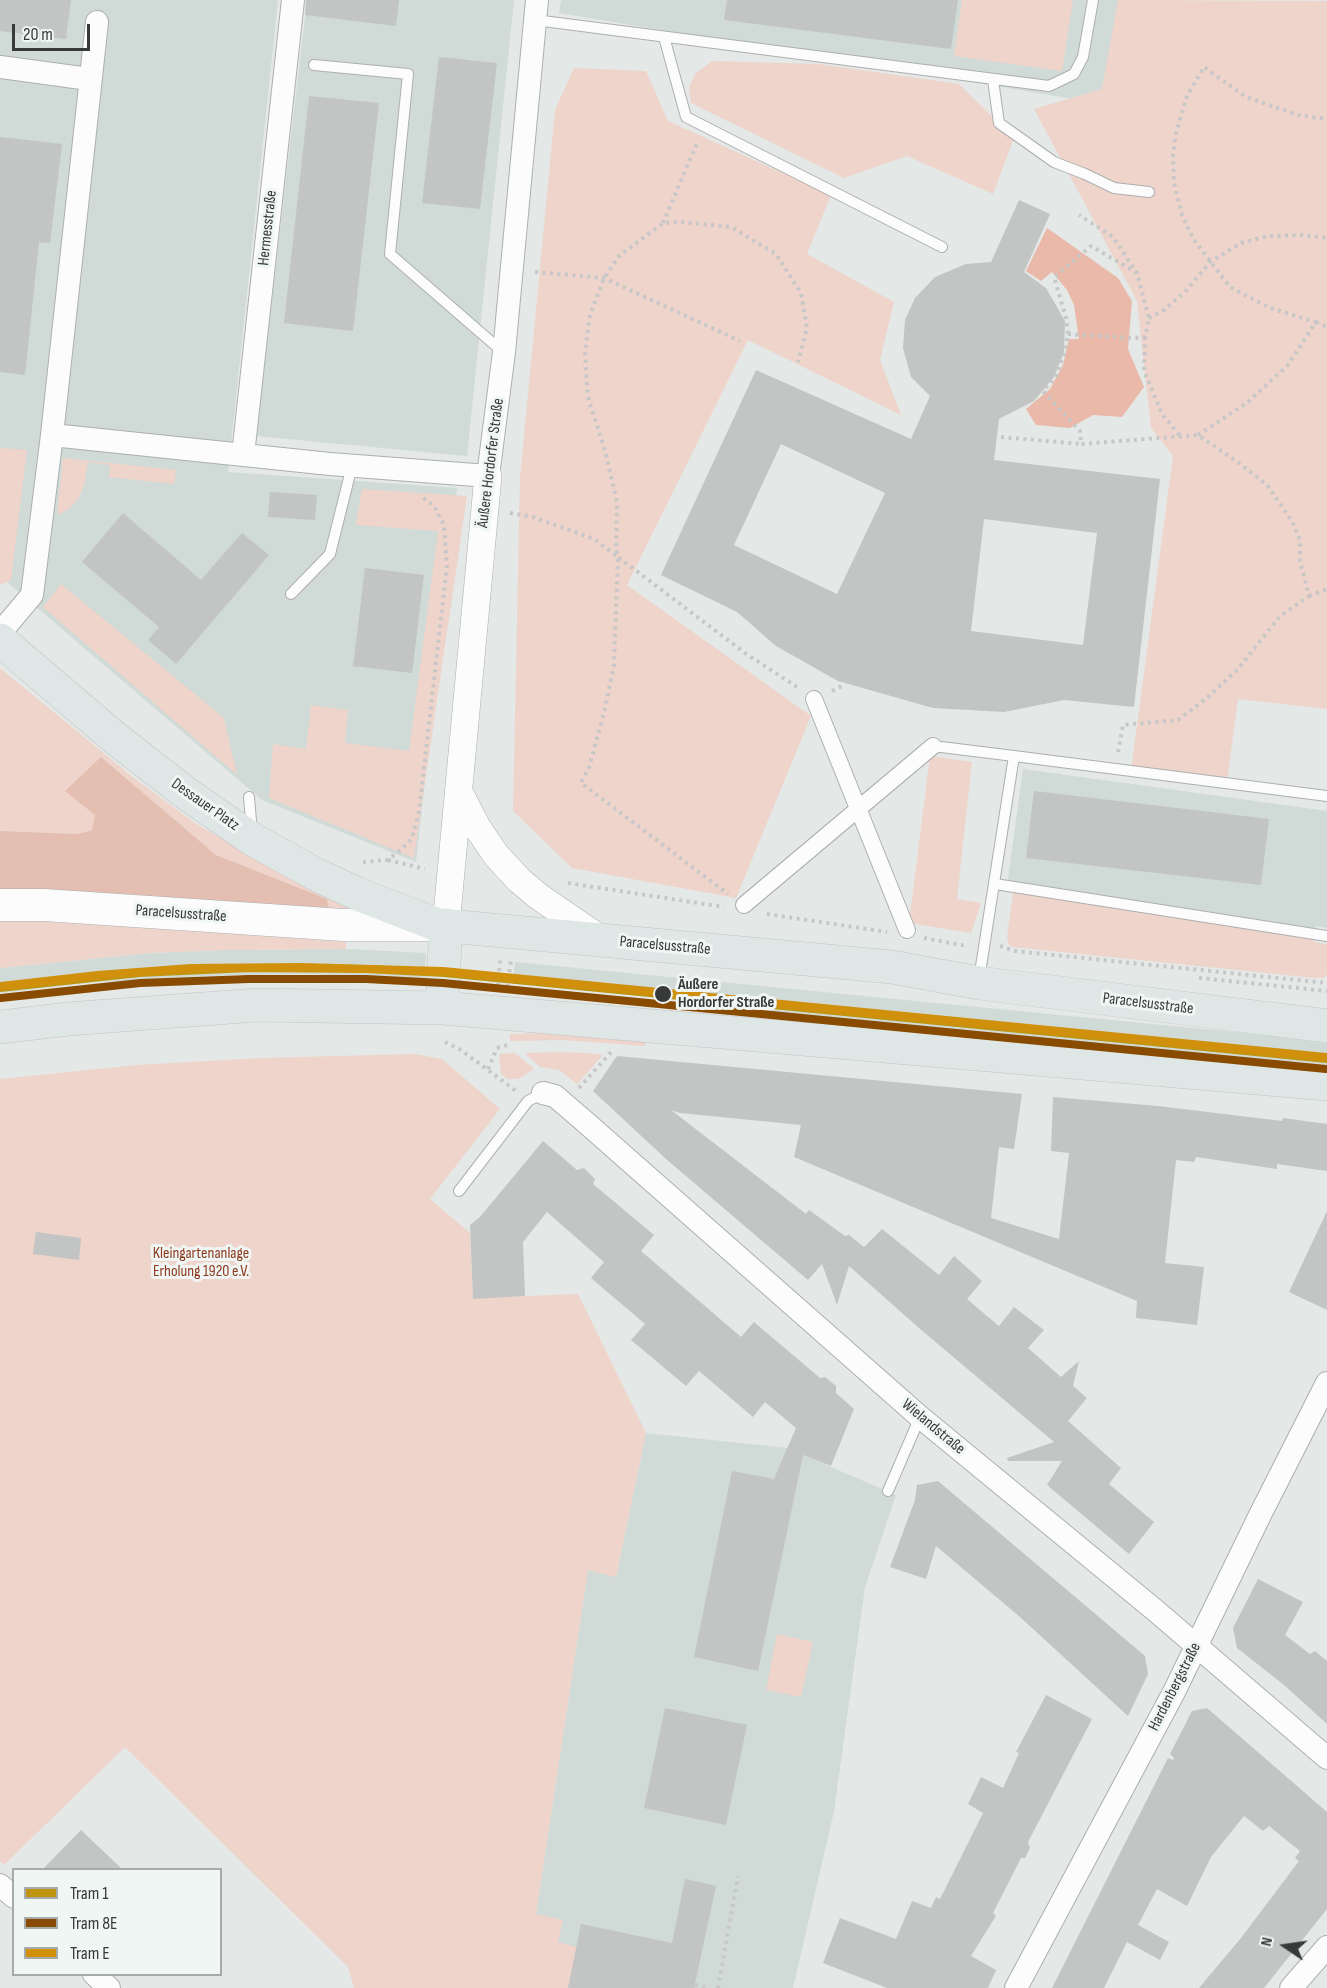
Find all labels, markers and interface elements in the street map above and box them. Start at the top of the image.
scale bar [15,12,93,50]
text: 20 m [23,24,53,45]
street label: Hermesstraße [254,189,282,267]
street label: Äußere Hordorfer Straße [474,397,508,529]
street label: Dessauer Platz [167,775,243,835]
street label: Paracelsusstraße [135,901,227,927]
street label: Paracelsusstraße [619,932,711,960]
place label: Äußere Hordorfer Straße [678,975,774,1013]
marker: Äußere Hordorfer Straße [653,984,673,1004]
street label: Paracelsusstraße [1102,989,1194,1019]
park label: Kleingartenanlage Erholung 1920 e.V. [153,1244,249,1282]
street label: Wielandstraße [897,1395,969,1459]
street label: Hardenbergstraße [1145,1640,1205,1734]
legend [12,1868,222,1976]
text: Tram 1 [70,1883,109,1904]
text: Tram 8E [70,1913,118,1934]
north arrow [1255,1916,1315,1976]
text: N [1257,1936,1277,1948]
text: Tram E [70,1943,110,1964]

